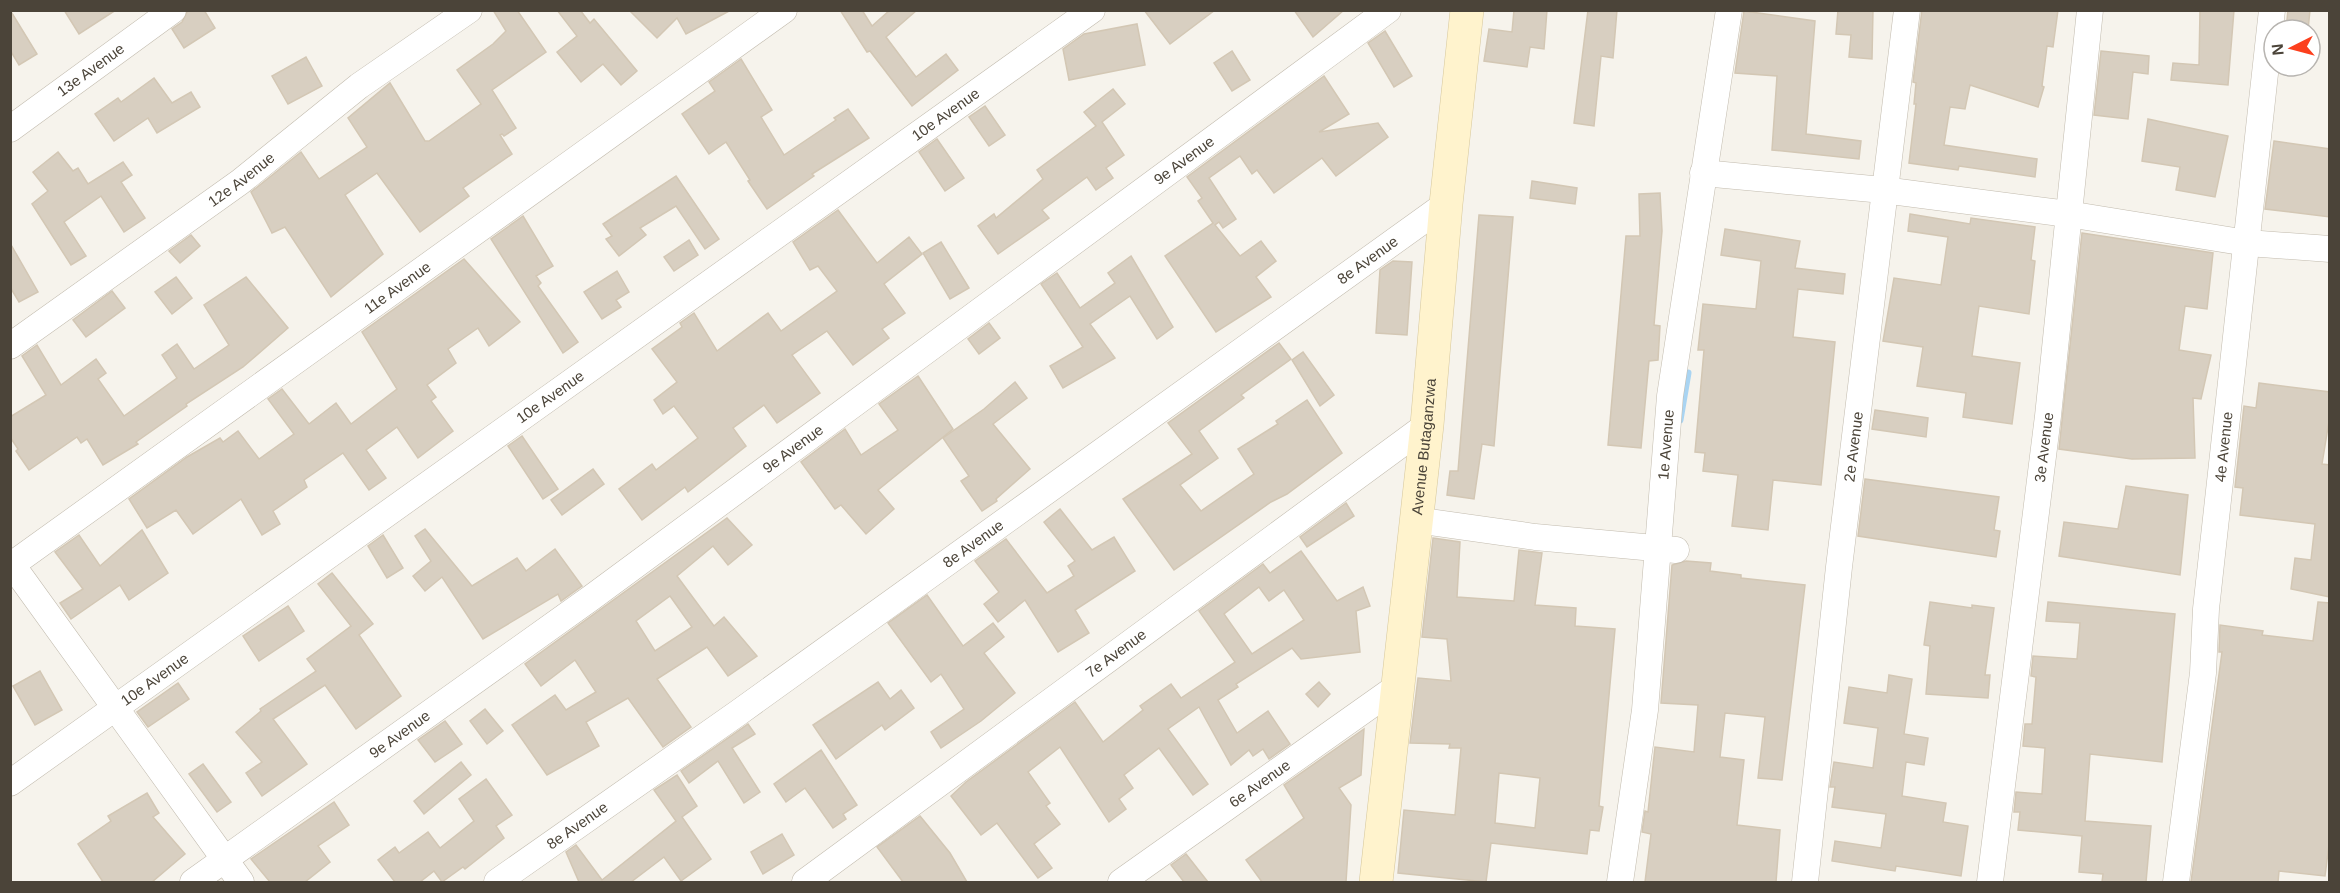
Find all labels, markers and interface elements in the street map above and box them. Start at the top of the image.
north arrow [2262,18,2322,78]
street label: 13e Avenue [54,39,127,100]
text: N [2269,43,2287,56]
street label: 10e Avenue [908,84,983,144]
street label: 9e Avenue [1150,132,1217,188]
street label: 12e Avenue [205,149,278,210]
street label: 8e Avenue [1334,232,1401,287]
street label: 11e Avenue [361,258,434,317]
street label: 10e Avenue [513,367,587,426]
street label: Avenue Butaganzwa [1408,377,1439,516]
street label: 1e Avenue [1654,409,1677,480]
street label: 2e Avenue [1840,411,1866,483]
street label: 3e Avenue [2031,411,2056,483]
street label: 4e Avenue [2211,411,2236,483]
street label: 9e Avenue [759,421,826,476]
street label: 8e Avenue [939,516,1007,571]
street label: 7e Avenue [1082,625,1149,681]
street label: 10e Avenue [117,649,192,709]
street label: 9e Avenue [366,707,433,761]
street label: 6e Avenue [1226,756,1293,811]
street label: 8e Avenue [543,798,611,853]

